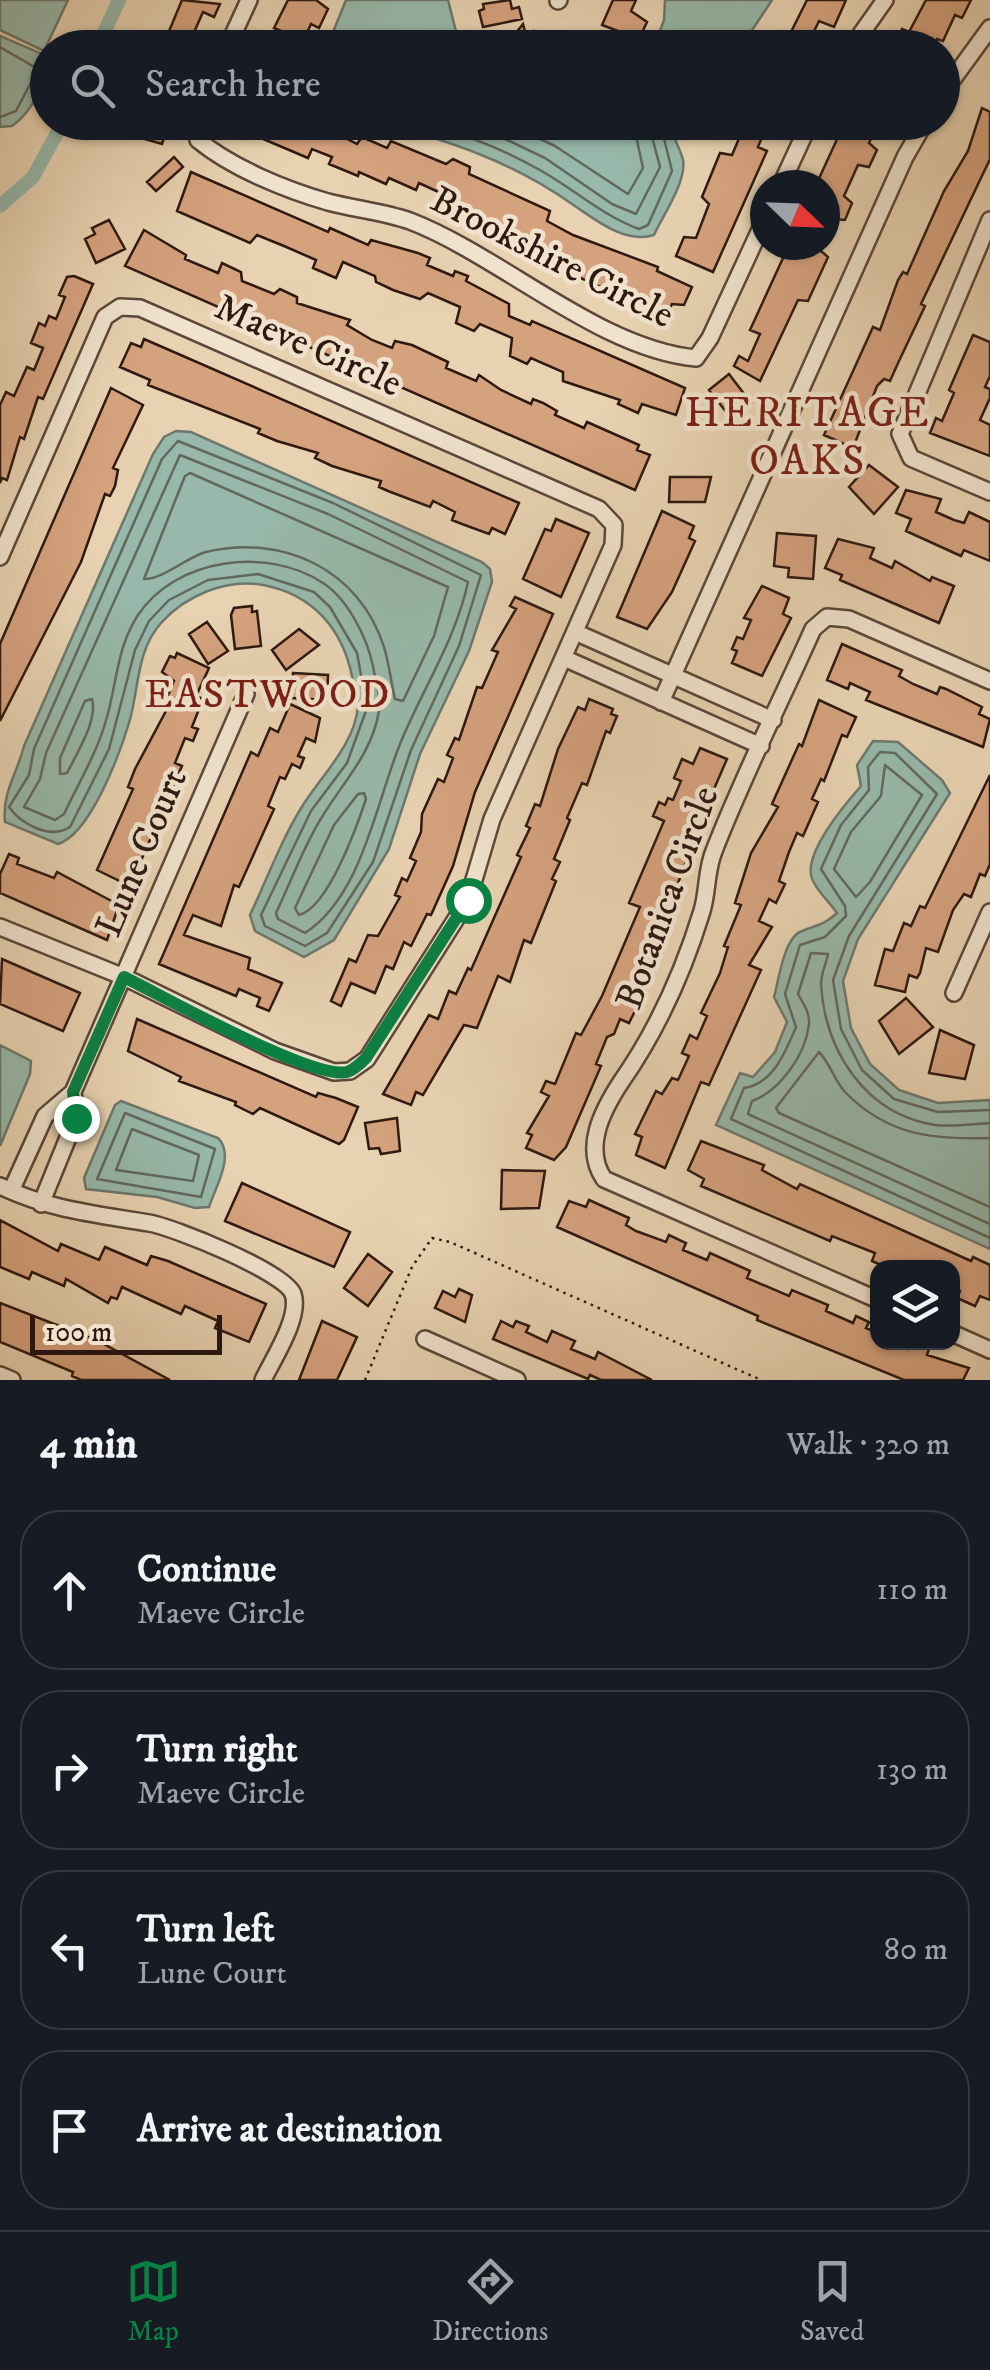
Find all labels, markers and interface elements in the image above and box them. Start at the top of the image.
search box [30,30,960,140]
icon: search [65,58,120,113]
text: Search here [145,61,321,109]
north arrow [750,170,840,260]
street label: Brookshire Circle [422,176,682,340]
street label: Maeve Circle [207,284,409,408]
district label: HERITAGE OAKS [685,388,931,488]
district label: EASTWOOD [144,671,392,721]
street label: Lune Court [85,762,199,944]
street label: Botanica Circle [606,780,730,1016]
route start [446,878,492,924]
route end [54,1096,100,1142]
map controls [870,1260,960,1350]
button: layers [870,1260,960,1350]
scale bar [30,1310,222,1354]
text: 100 m [45,1315,112,1350]
text: 4 min [40,1419,138,1471]
text: Walk · 320 m [786,1425,950,1465]
text: Continue [137,1546,276,1594]
icon: ahead [42,1563,97,1618]
text: 110 m [876,1570,948,1610]
text: Maeve Circle [137,1594,305,1634]
text: Turn right [137,1726,298,1774]
icon: right [42,1743,97,1798]
text: 130 m [876,1750,948,1790]
text: Maeve Circle [137,1774,305,1814]
text: Turn left [137,1906,275,1954]
icon: left [42,1923,97,1978]
text: 80 m [884,1930,948,1970]
text: Lune Court [137,1954,287,1994]
icon: arrive [42,2103,97,2158]
text: Arrive at destination [137,2106,442,2154]
tab: Map [126,2254,181,2349]
tab: Directions [432,2254,548,2349]
tab: Saved [800,2254,864,2349]

